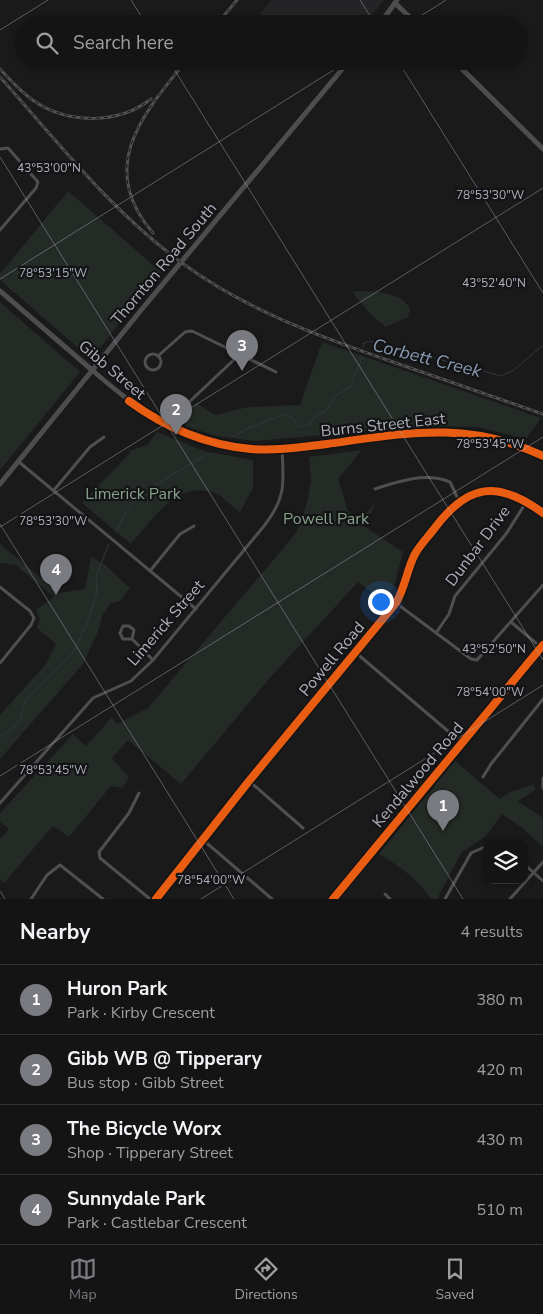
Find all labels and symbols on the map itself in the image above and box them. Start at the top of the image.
text: 43°53'00"N [17,160,81,176]
text: 78°53'30"W [456,187,524,203]
street label: Thornton Road South [106,198,222,330]
text: 78°53'15"W [19,265,87,281]
text: 43°52'40"N [462,275,526,291]
pin: 3 [226,330,258,371]
water label: Corbett Creek [370,333,485,383]
street label: Gibb Street [74,335,151,405]
pin: 2 [160,394,192,435]
street label: Burns Street East [320,407,447,442]
text: 78°53'45"W [456,436,524,452]
park label: Limerick Park [85,483,182,505]
street label: Dunbar Drive [440,501,516,591]
park label: Powell Park [283,508,370,530]
text: 78°53'30"W [19,513,87,529]
pin: 4 [40,554,72,595]
street label: Limerick Street [123,575,210,671]
your location [368,589,394,615]
street label: Powell Road [294,617,370,701]
text: 43°52'50"N [462,641,526,657]
text: 78°54'00"W [456,684,524,700]
street label: Kendalwood Road [367,718,469,832]
text: 78°53'45"W [19,762,87,778]
pin: 1 [427,790,459,831]
text: 78°54'00"W [177,872,245,888]

